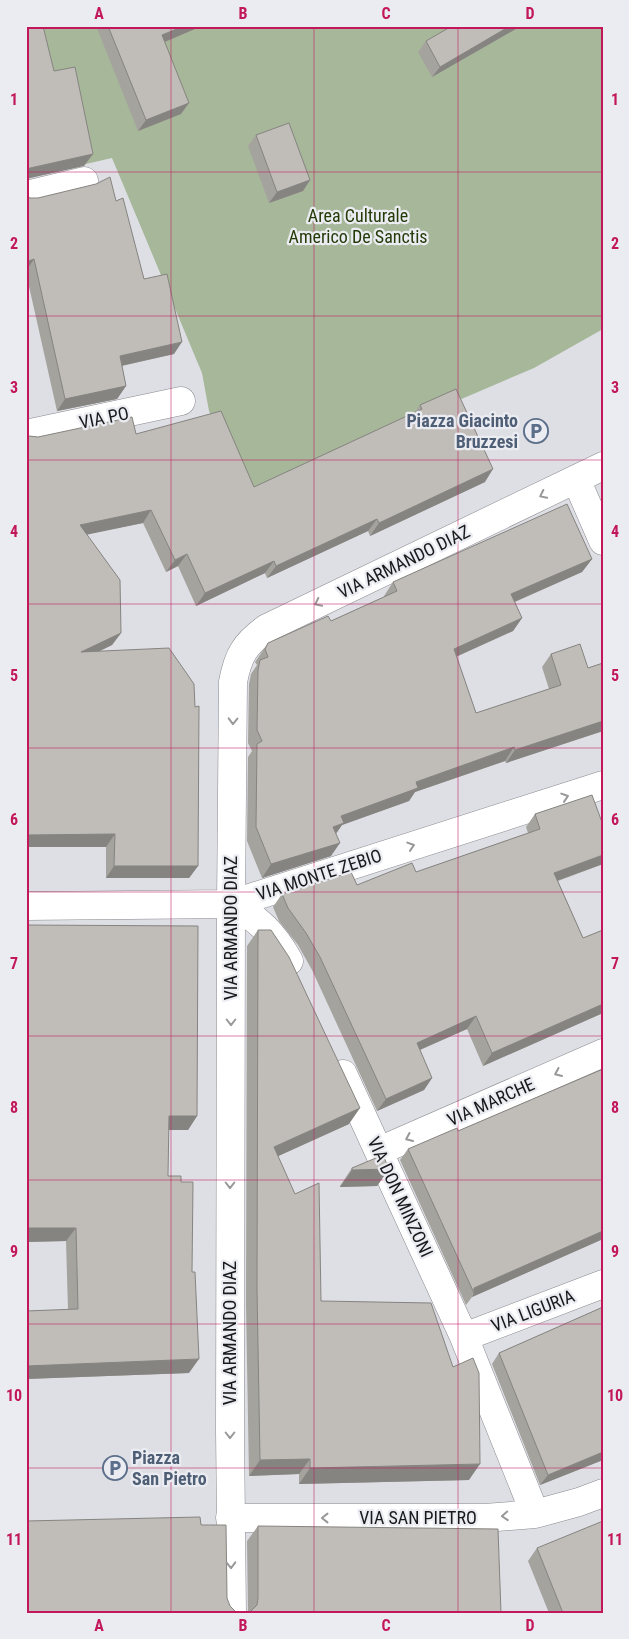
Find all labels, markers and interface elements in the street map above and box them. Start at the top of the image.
text: A [94,4,104,23]
text: B [239,4,248,23]
text: C [381,4,391,23]
text: D [525,4,535,23]
text: 1 [10,90,18,109]
text: 1 [611,90,619,109]
park label: Area Culturale Americo De Sanctis [289,205,427,247]
text: 2 [10,234,18,253]
text: 2 [611,234,619,253]
text: 3 [10,378,18,397]
text: 3 [611,378,619,397]
street label: VIA PO [77,402,131,433]
place label: Piazza Giacinto Bruzzesi [406,410,518,452]
parking icon: Piazza Giacinto Bruzzesi [523,418,549,444]
one-way arrow [539,489,548,499]
street label: VIA ARMANDO DIAZ [334,520,473,603]
text: 4 [10,522,18,541]
text: 4 [611,522,619,541]
one-way arrow [314,597,323,607]
text: 5 [10,666,18,685]
text: 5 [611,666,619,685]
one-way arrow [228,718,238,725]
one-way arrow [561,793,569,803]
text: 6 [10,810,18,829]
text: 6 [611,810,619,829]
one-way arrow [406,842,414,852]
street label: VIA MONTE ZEBIO [254,844,384,905]
street label: VIA ARMANDO DIAZ [220,856,241,1000]
text: 7 [10,954,18,973]
text: 7 [611,954,619,973]
one-way arrow [226,1019,236,1027]
one-way arrow [554,1066,563,1077]
street label: VIA MARCHE [444,1073,538,1130]
text: 8 [10,1098,18,1117]
text: 8 [611,1098,619,1117]
one-way arrow [405,1132,414,1143]
street label: VIA DON MINZONI [363,1133,438,1260]
one-way arrow [225,1182,235,1189]
text: 9 [10,1242,18,1261]
text: 9 [611,1242,619,1261]
street label: VIA ARMANDO DIAZ [219,1261,240,1405]
street label: VIA LIGURIA [488,1285,578,1336]
text: 10 [6,1386,22,1405]
text: 10 [607,1386,623,1405]
one-way arrow [225,1432,235,1439]
place label: Piazza San Pietro [132,1447,207,1489]
parking icon: Piazza San Pietro [102,1455,128,1481]
street label: VIA SAN PIETRO [359,1507,477,1528]
one-way arrow [500,1511,508,1522]
one-way arrow [321,1513,328,1523]
text: 11 [6,1530,22,1549]
text: 11 [607,1530,623,1549]
one-way arrow [226,1562,236,1570]
text: A [94,1616,104,1635]
text: B [239,1616,248,1635]
text: C [381,1616,391,1635]
text: D [525,1616,535,1635]

